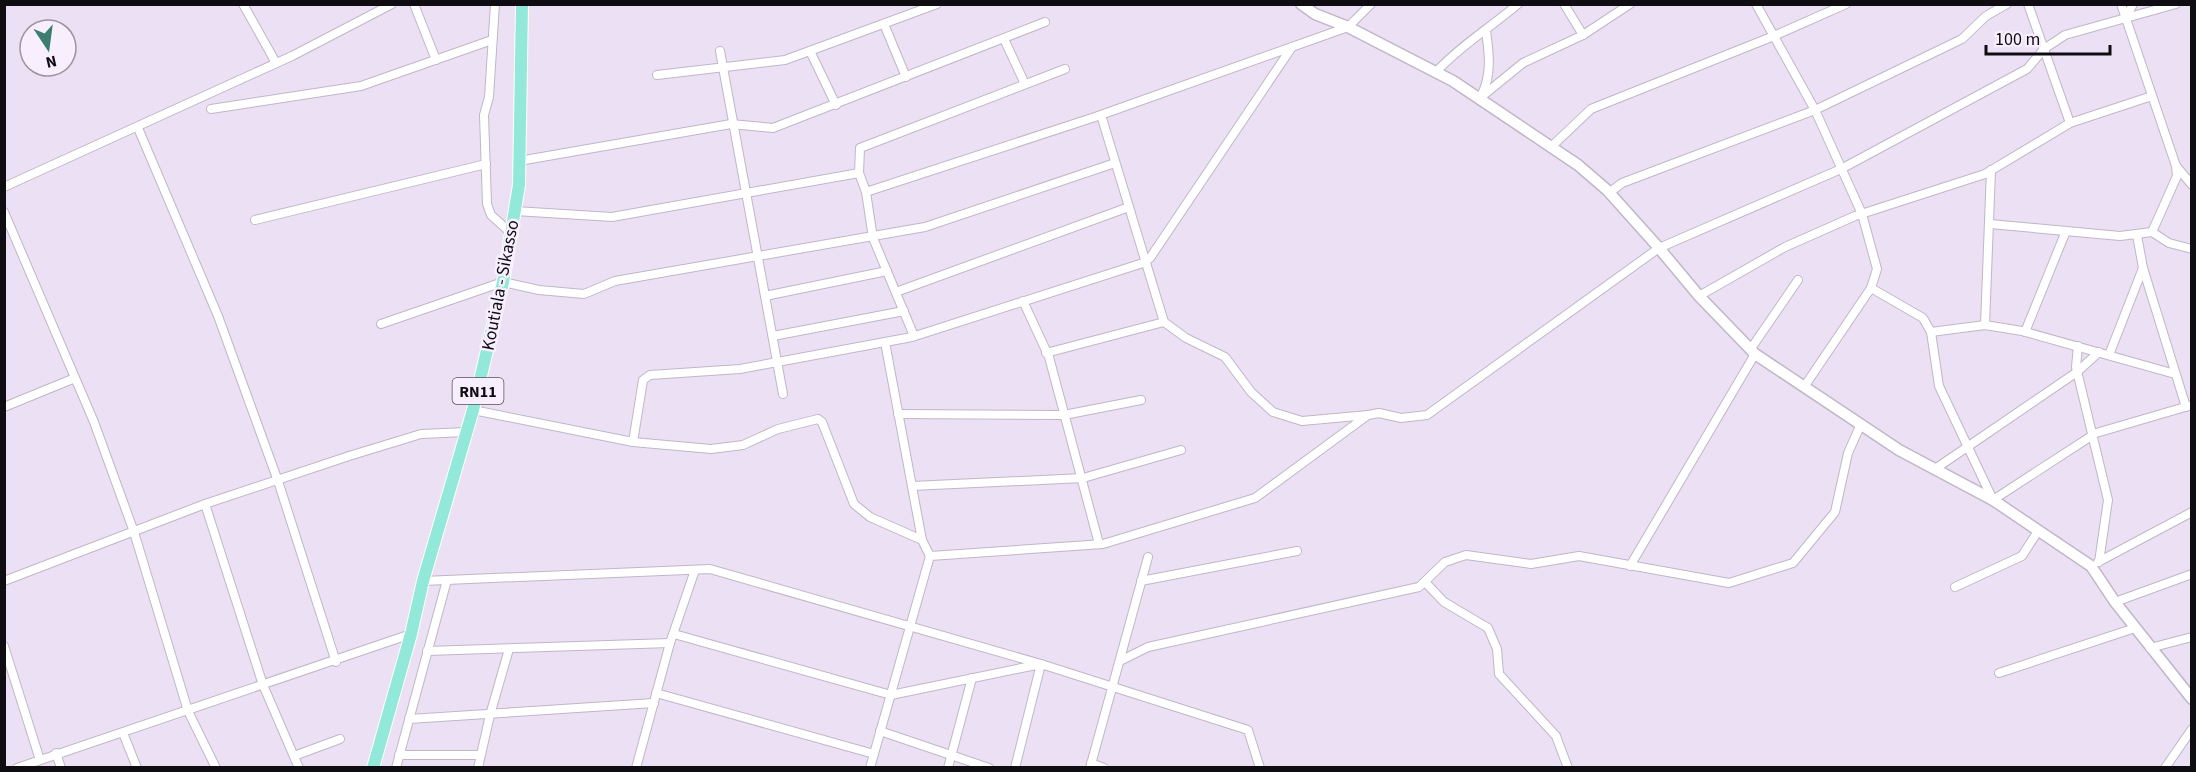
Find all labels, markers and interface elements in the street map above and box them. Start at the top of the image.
north arrow [18,18,78,78]
scale bar [1986,18,2110,56]
text: 100 m [1995,27,2040,52]
text: N [43,50,59,74]
street label: Koutiala - Sikasso [476,218,525,353]
road number: RN11 [452,378,504,404]

